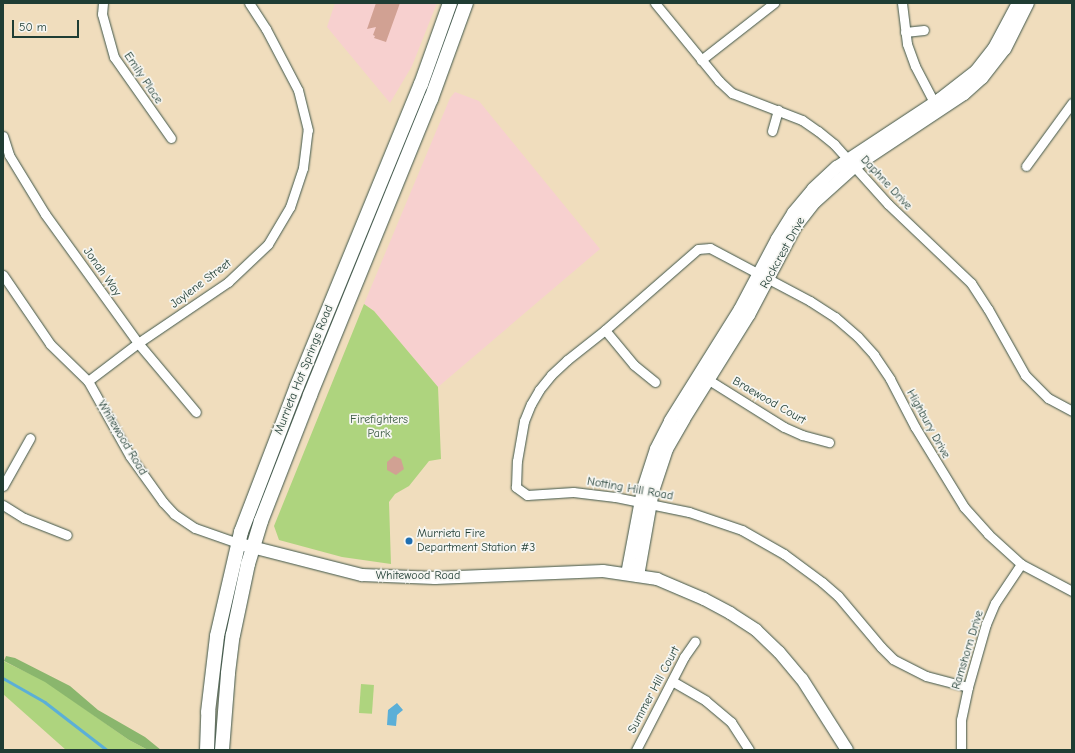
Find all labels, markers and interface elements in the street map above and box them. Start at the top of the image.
scale bar [14,12,81,38]
text: 50 m [19,20,47,34]
street label: Emily Place [120,49,166,107]
street label: Daphne Drive [857,153,915,213]
street label: Rockcrest Drive [757,215,809,291]
street label: Jonah Way [80,245,124,299]
street label: Jaylene Street [168,256,234,312]
street label: Murrieta Hot Springs Road [271,303,337,437]
street label: Braewood Court [730,374,808,428]
street label: Highbury Drive [903,387,953,461]
street label: Whitewood Road [94,398,150,478]
park label: Firefighters Park [350,413,408,441]
street label: Notting Hill Road [586,474,674,504]
place label: Murrieta Fire Department Station #3 [417,527,535,555]
marker: Murrieta Fire Department Station #3 [404,536,414,546]
street label: Whitewood Road [376,569,460,583]
street label: Ramshorn Drive [949,609,987,691]
street label: Summer Hill Court [625,644,683,736]

